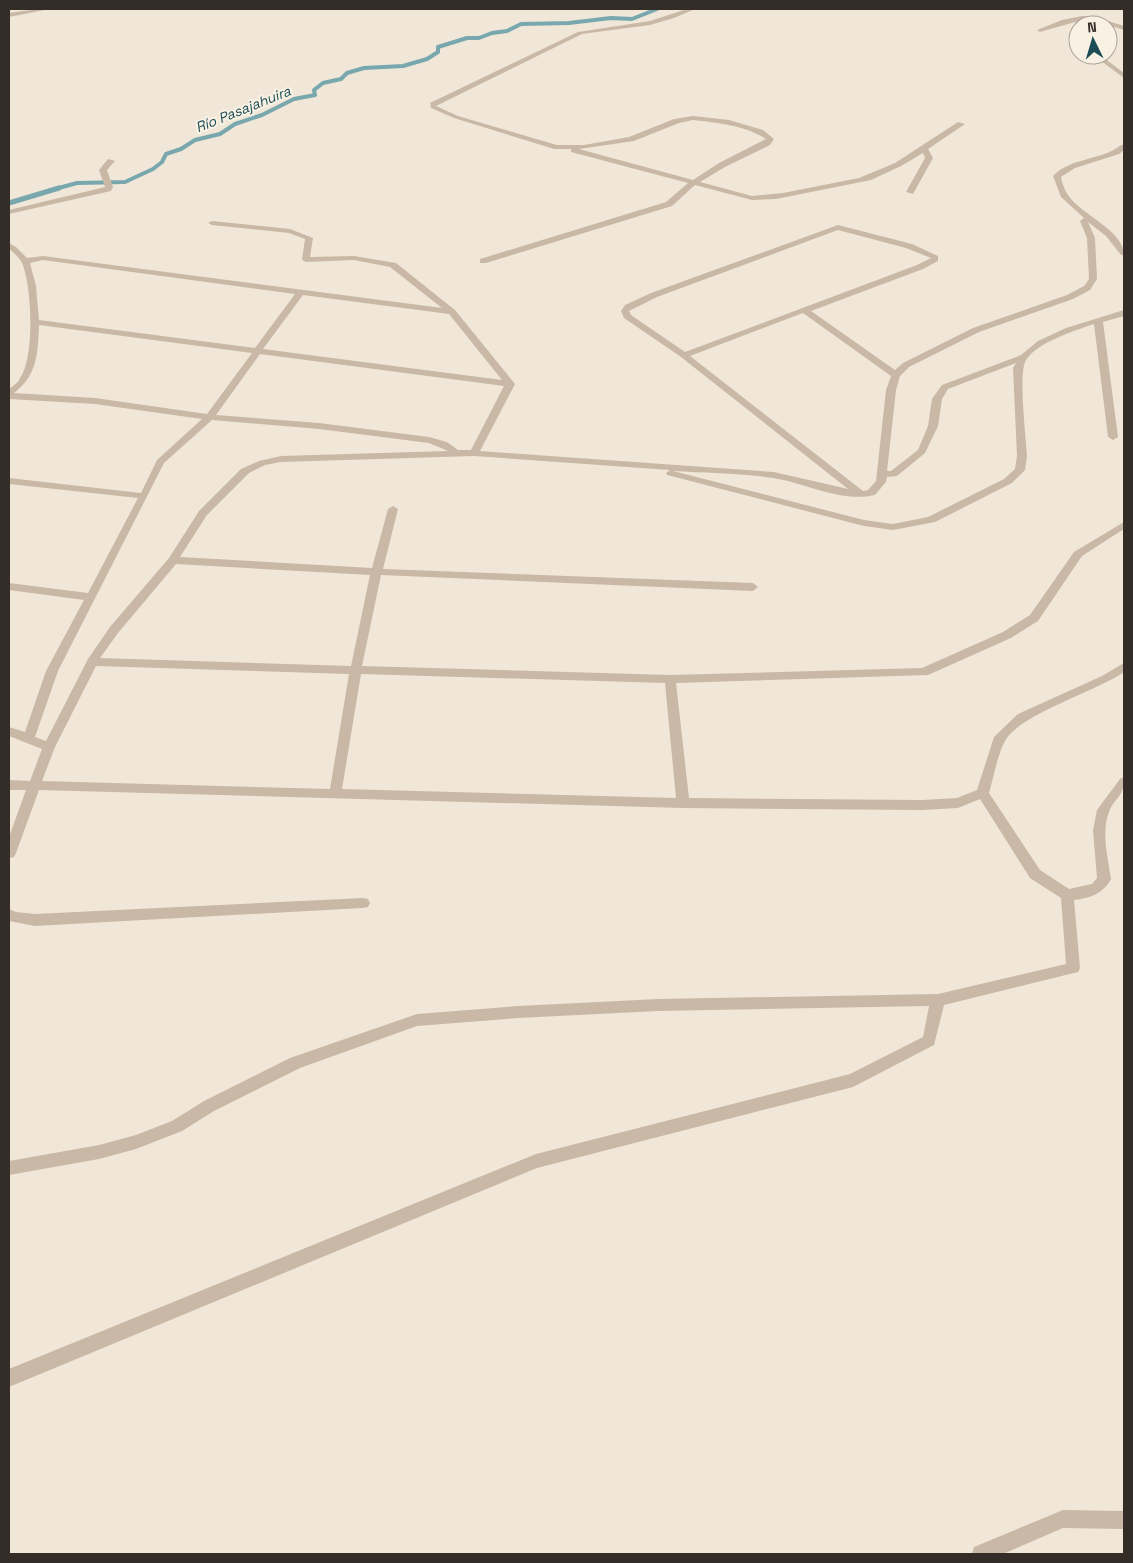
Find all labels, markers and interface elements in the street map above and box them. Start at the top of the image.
north arrow [1068,15,1118,65]
text: N [1086,18,1097,36]
water label: Río Pasajahuira [193,81,294,136]

